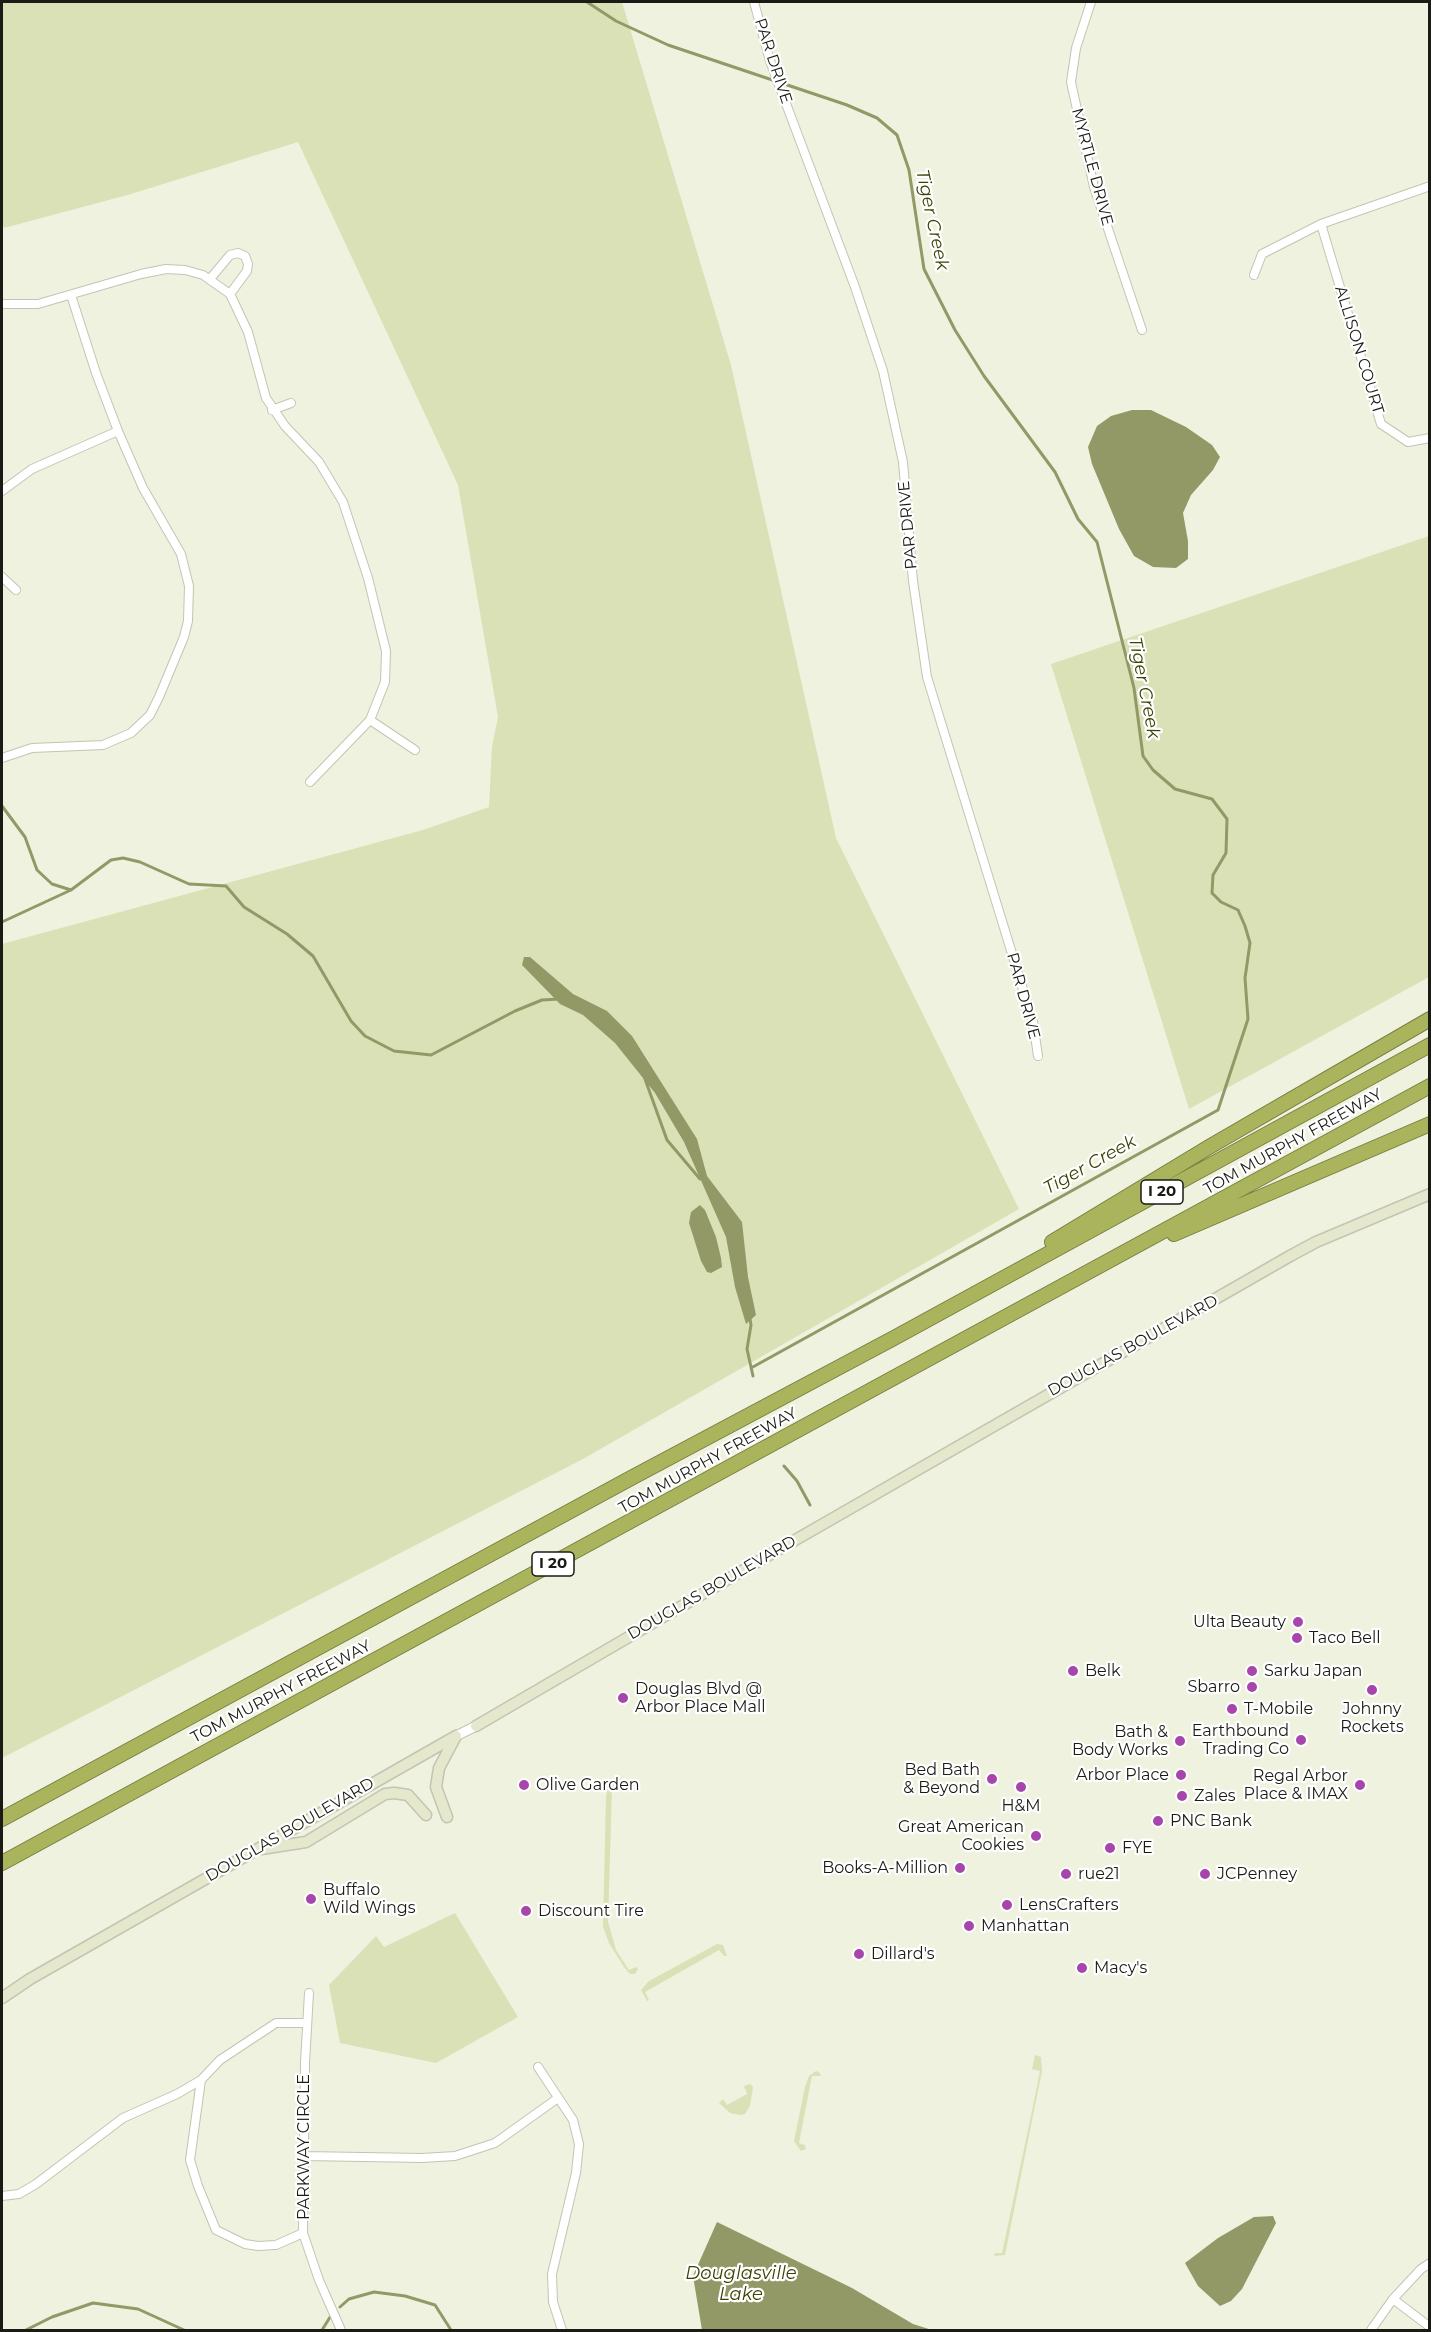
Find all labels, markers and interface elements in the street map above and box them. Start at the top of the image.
street label: PAR DRIVE [750,16,796,106]
street label: MYRTLE DRIVE [1067,106,1117,228]
water label: Tiger Creek [911,168,953,272]
street label: ALLISON COURT [1330,284,1388,416]
street label: PAR DRIVE [895,480,921,570]
water label: Tiger Creek [1124,636,1164,740]
street label: PAR DRIVE [1002,951,1044,1041]
street label: TOM MURPHY FREEWAY [1200,1085,1386,1199]
water label: Tiger Creek [1040,1131,1140,1199]
road number: I 20 [1141,1180,1183,1204]
street label: DOUGLAS BOULEVARD [1045,1291,1221,1401]
street label: TOM MURPHY FREEWAY [615,1404,801,1518]
street label: DOUGLAS BOULEVARD [624,1532,800,1644]
road number: I 20 [532,1552,574,1576]
place label: Ulta Beauty [1193,1612,1286,1632]
marker: Ulta Beauty [1291,1615,1305,1629]
place label: Taco Bell [1309,1628,1381,1648]
marker: Taco Bell [1290,1631,1304,1645]
street label: TOM MURPHY FREEWAY [188,1636,374,1748]
place label: Belk [1085,1661,1121,1681]
place label: Sarku Japan [1264,1661,1362,1681]
marker: Belk [1066,1664,1080,1678]
marker: Sarku Japan [1245,1664,1259,1678]
place label: Sbarro [1187,1677,1240,1697]
place label: Douglas Blvd @ Arbor Place Mall [635,1679,766,1717]
marker: Sbarro [1245,1680,1259,1694]
marker: Johnny Rockets [1365,1683,1379,1697]
marker: Douglas Blvd @ Arbor Place Mall [616,1691,630,1705]
place label: T-Mobile [1244,1699,1313,1719]
place label: Johnny Rockets [1340,1699,1404,1737]
marker: T-Mobile [1225,1702,1239,1716]
place label: Earthbound Trading Co [1192,1721,1289,1759]
place label: Bath & Body Works [1072,1722,1168,1760]
marker: Earthbound Trading Co [1294,1733,1308,1747]
marker: Bath & Body Works [1173,1734,1187,1748]
place label: Bed Bath & Beyond [903,1760,980,1798]
place label: Arbor Place [1076,1765,1169,1785]
place label: Regal Arbor Place & IMAX [1244,1766,1348,1804]
marker: Arbor Place [1174,1768,1188,1782]
marker: Bed Bath & Beyond [985,1772,999,1786]
street label: DOUGLAS BOULEVARD [202,1774,378,1886]
place label: Olive Garden [536,1775,640,1795]
marker: Olive Garden [517,1778,531,1792]
marker: Regal Arbor Place & IMAX [1353,1778,1367,1792]
marker: H&M [1014,1780,1028,1794]
place label: Zales [1194,1786,1236,1806]
marker: Zales [1175,1789,1189,1803]
place label: H&M [1002,1796,1040,1816]
place label: PNC Bank [1170,1811,1252,1831]
marker: PNC Bank [1151,1814,1165,1828]
place label: Great American Cookies [898,1817,1024,1855]
marker: Great American Cookies [1029,1829,1043,1843]
place label: FYE [1122,1838,1153,1858]
marker: FYE [1103,1841,1117,1855]
place label: Books-A-Million [822,1858,948,1878]
marker: Books-A-Million [953,1861,967,1875]
place label: rue21 [1078,1864,1120,1884]
place label: JCPenney [1217,1864,1297,1884]
marker: rue21 [1059,1867,1073,1881]
marker: JCPenney [1198,1867,1212,1881]
place label: Buffalo Wild Wings [323,1880,416,1918]
marker: Buffalo Wild Wings [304,1892,318,1906]
place label: LensCrafters [1019,1895,1119,1915]
marker: LensCrafters [1000,1898,1014,1912]
place label: Discount Tire [538,1901,644,1921]
marker: Discount Tire [519,1904,533,1918]
place label: Manhattan [981,1916,1069,1936]
marker: Manhattan [962,1919,976,1933]
place label: Dillard's [871,1944,935,1964]
marker: Dillard's [852,1947,866,1961]
place label: Macy's [1094,1958,1147,1978]
marker: Macy's [1075,1961,1089,1975]
street label: PARKWAY CIRCLE [294,2074,314,2220]
water label: Douglasville Lake [685,2263,797,2306]

